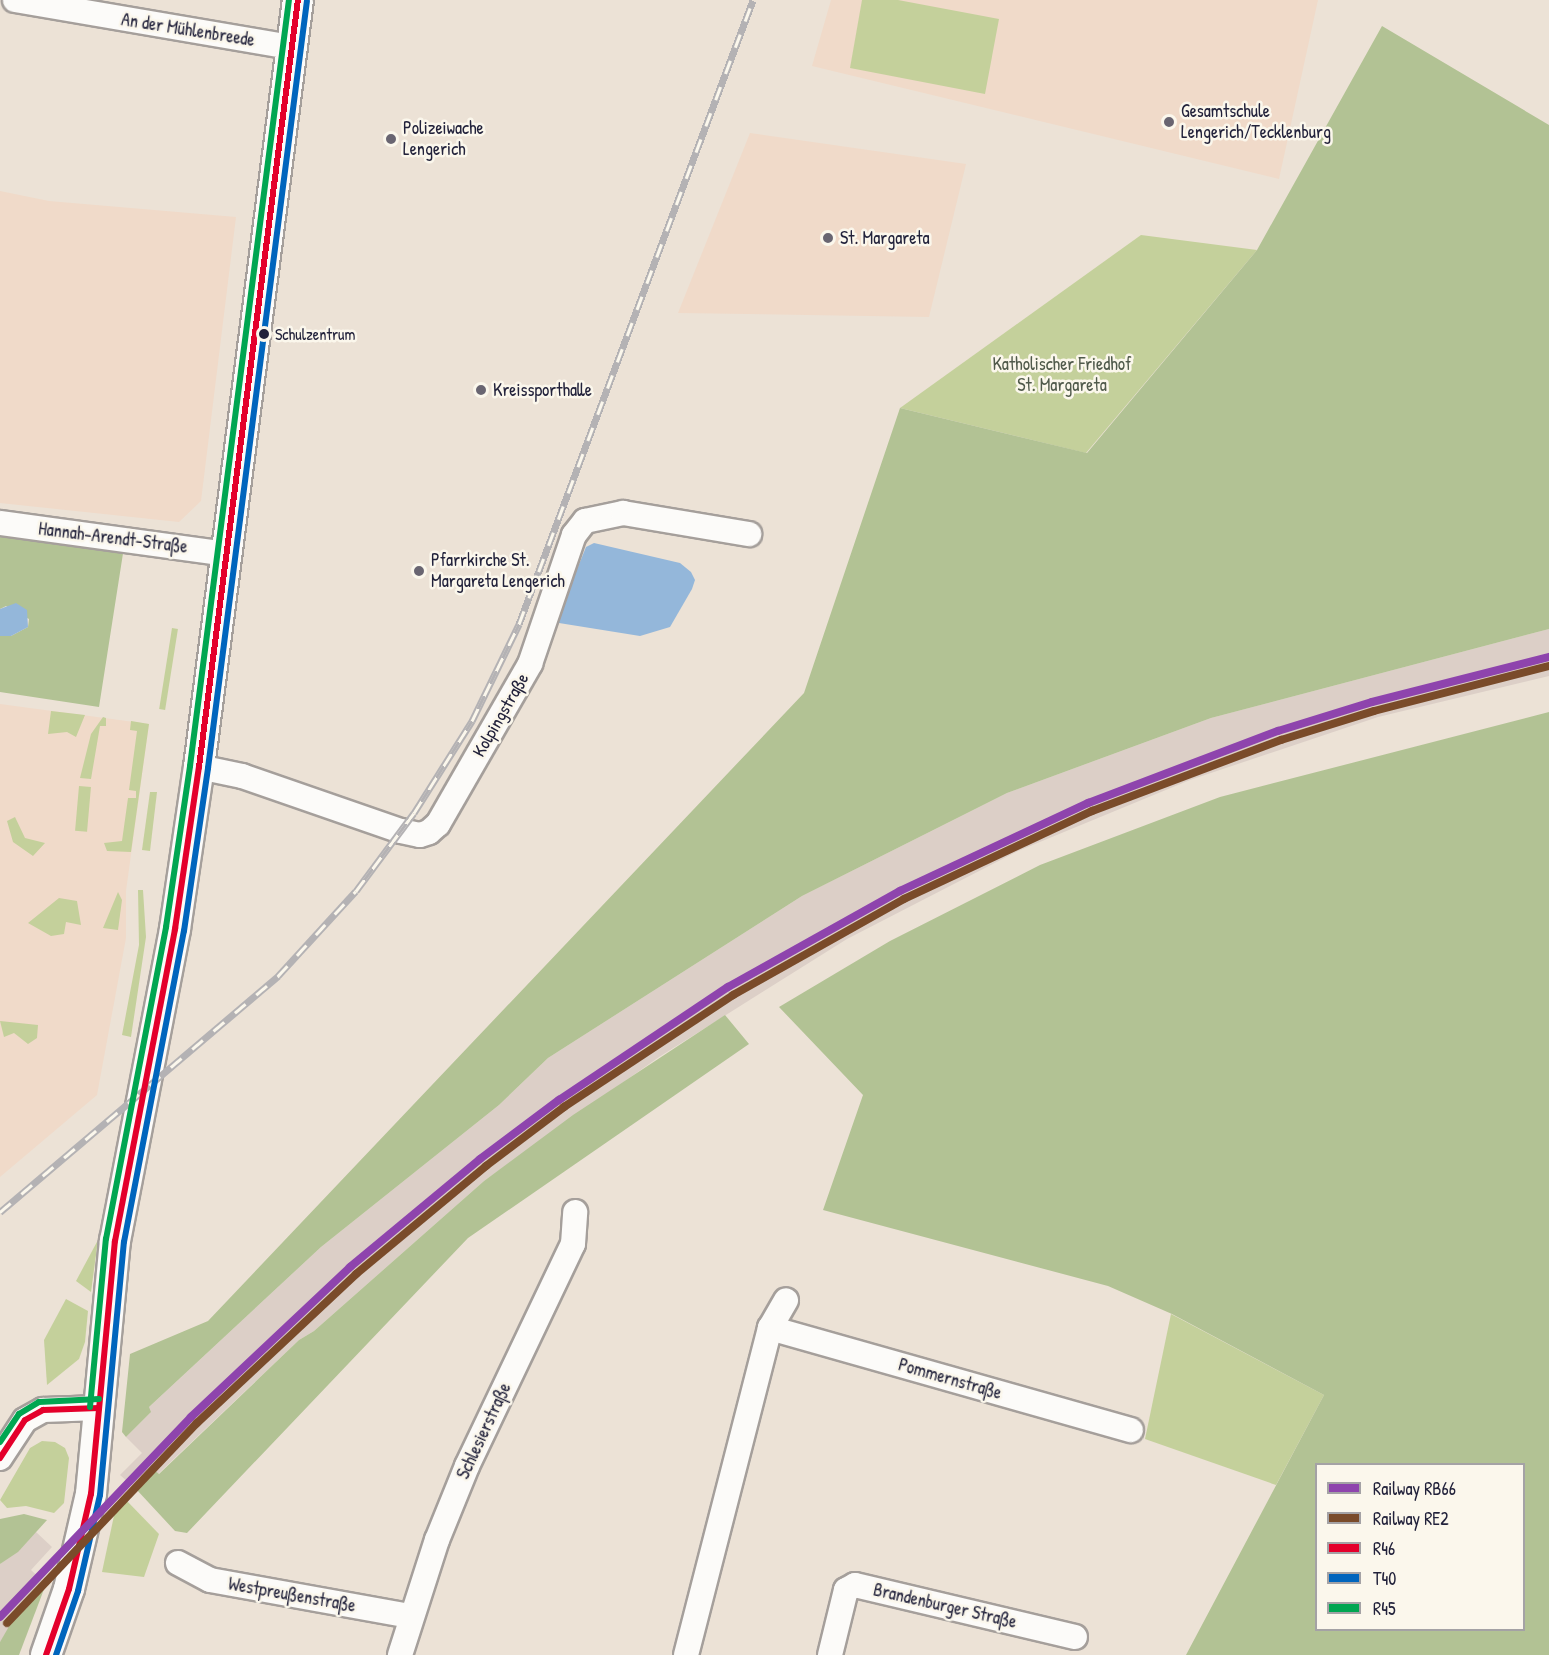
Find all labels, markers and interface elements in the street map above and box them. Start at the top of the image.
street label: An der Mühlenbreede [120,9,256,51]
place label: Gesamtschule Lengerich/Tecklenburg [1181,101,1331,144]
marker: Gesamtschule Lengerich/Tecklenburg [1162,115,1176,129]
place label: Polizeiwache Lengerich [403,118,484,160]
marker: Polizeiwache Lengerich [384,132,398,146]
place label: St. Margareta [840,227,930,249]
marker: St. Margareta [821,231,835,245]
place label: Schulzentrum [275,324,355,344]
marker: Schulzentrum [258,328,270,340]
park label: Katholischer Friedhof St. Margareta [992,354,1132,397]
place label: Kreissporthalle [493,379,592,401]
marker: Kreissporthalle [474,383,488,397]
street label: Hannah-Arendt-Straße [37,518,189,558]
place label: Pfarrkirche St. Margareta Lengerich [431,550,565,592]
marker: Pfarrkirche St. Margareta Lengerich [412,564,426,578]
street label: Kolpingstraße [468,669,534,761]
street label: Pommernstraße [896,1354,1004,1404]
street label: Schlesierstraße [452,1379,516,1483]
legend [1315,1463,1525,1631]
text: Railway RB66 [1373,1476,1456,1501]
text: Railway RE2 [1373,1506,1449,1531]
text: R46 [1373,1536,1395,1561]
text: T40 [1373,1566,1396,1591]
street label: Westpreußenstraße [227,1573,357,1617]
street label: Brandenburger Straße [871,1579,1019,1633]
text: R45 [1373,1596,1396,1621]

